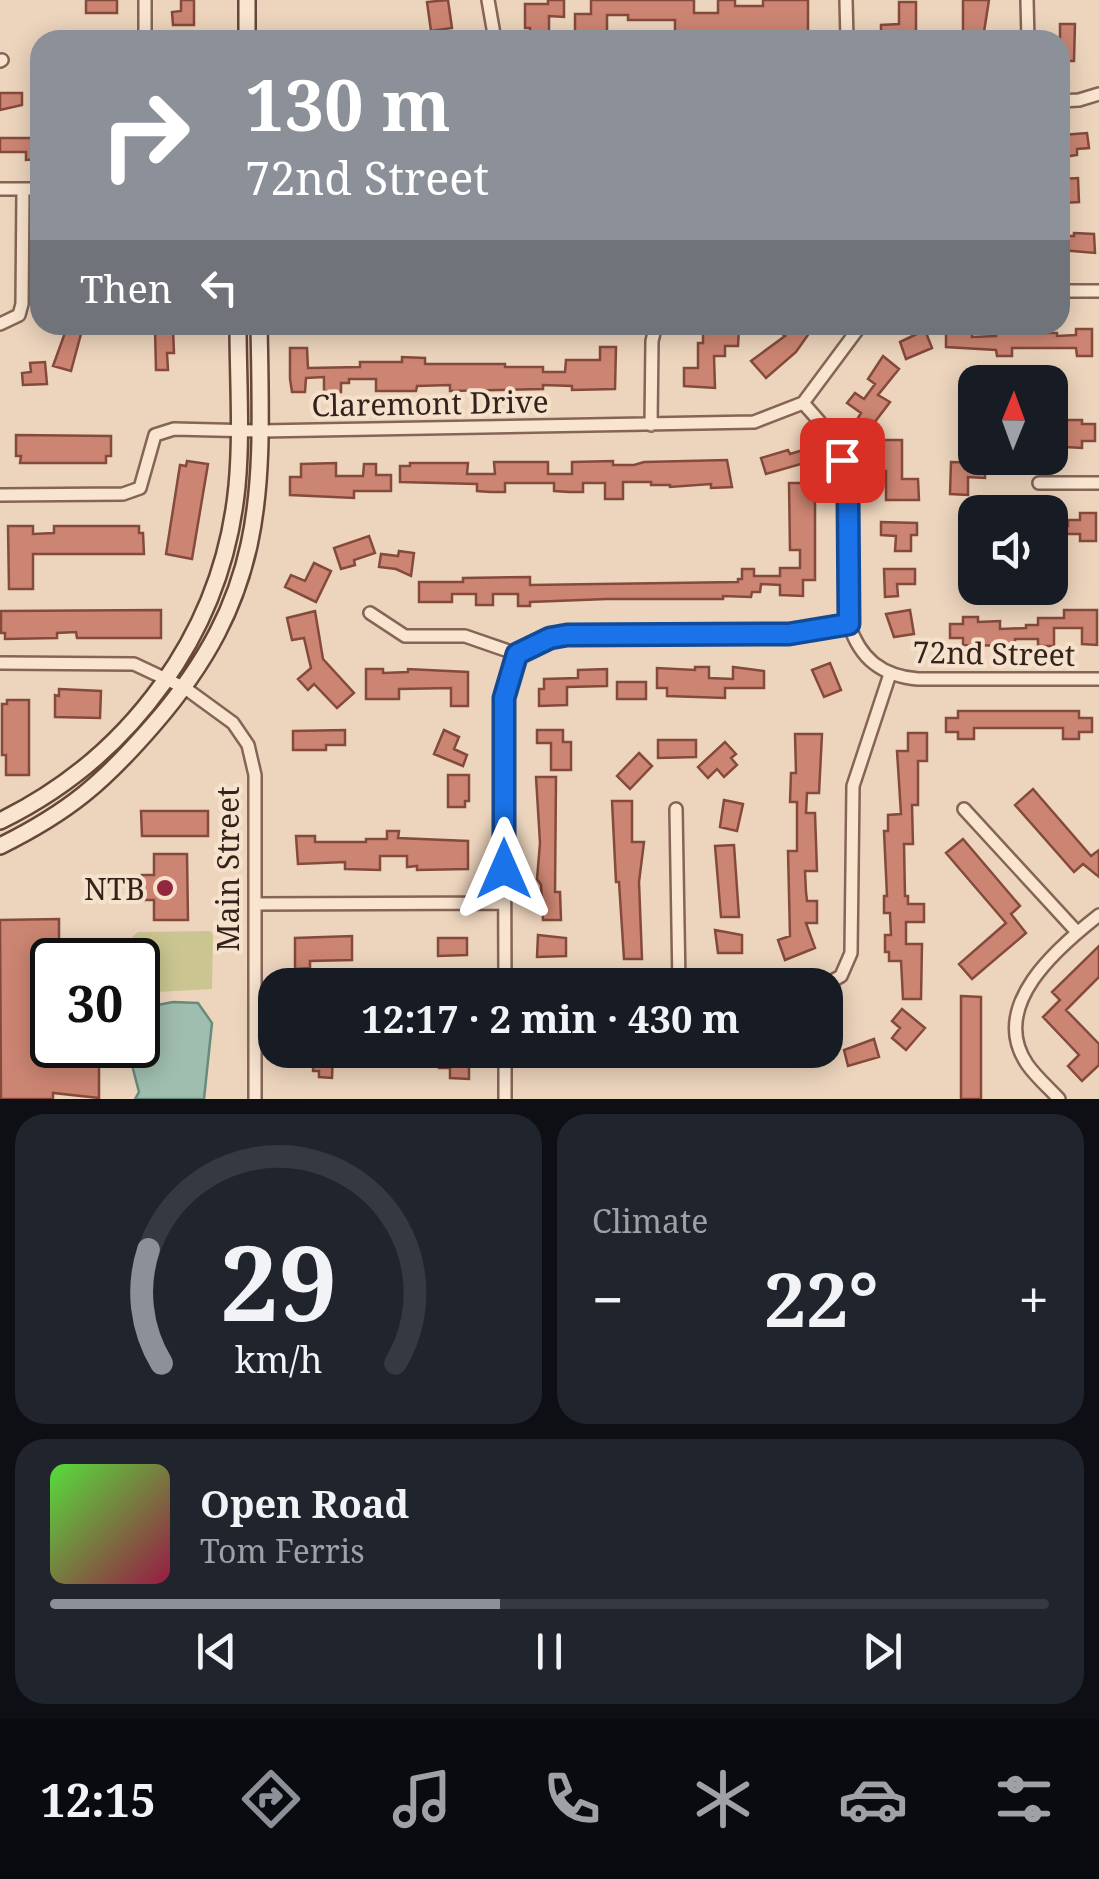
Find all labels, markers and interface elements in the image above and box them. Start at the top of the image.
text: 130 m [245,56,451,152]
icon: right [80,70,210,200]
text: 72nd Street [245,147,489,208]
icon: left [192,260,247,315]
text: Then [80,262,172,314]
north arrow [958,365,1068,475]
map controls [958,365,1068,605]
street label: Claremont Drive [311,380,549,426]
pin [800,418,885,503]
icon: arrive [815,433,870,488]
button: sound [958,495,1068,605]
street label: 72nd Street [912,631,1076,675]
street label: Main Street [207,786,248,952]
position arrow [452,817,556,921]
place label: NTB [84,868,145,909]
marker: NTB [154,877,176,899]
speed limit sign: 30 [30,938,160,1068]
text: 12:17 · 2 min · 430 m [361,992,740,1044]
text: Climate [592,1199,708,1242]
text: 29 [220,1210,337,1351]
text: 22° [764,1247,878,1349]
text: − [592,1261,624,1336]
text: + [1018,1261,1049,1336]
text: km/h [235,1335,322,1383]
text: Open Road [200,1477,409,1529]
text: Tom Ferris [200,1529,365,1572]
icon: previous [189,1624,244,1679]
icon: pause [522,1624,577,1679]
icon: next [855,1624,910,1679]
icon: directions [236,1764,306,1834]
icon: music [387,1764,457,1834]
icon: phone [537,1764,607,1834]
icon: climate [688,1764,758,1834]
icon: car [838,1764,908,1834]
icon: filters [989,1764,1059,1834]
text: 12:15 [40,1769,156,1830]

